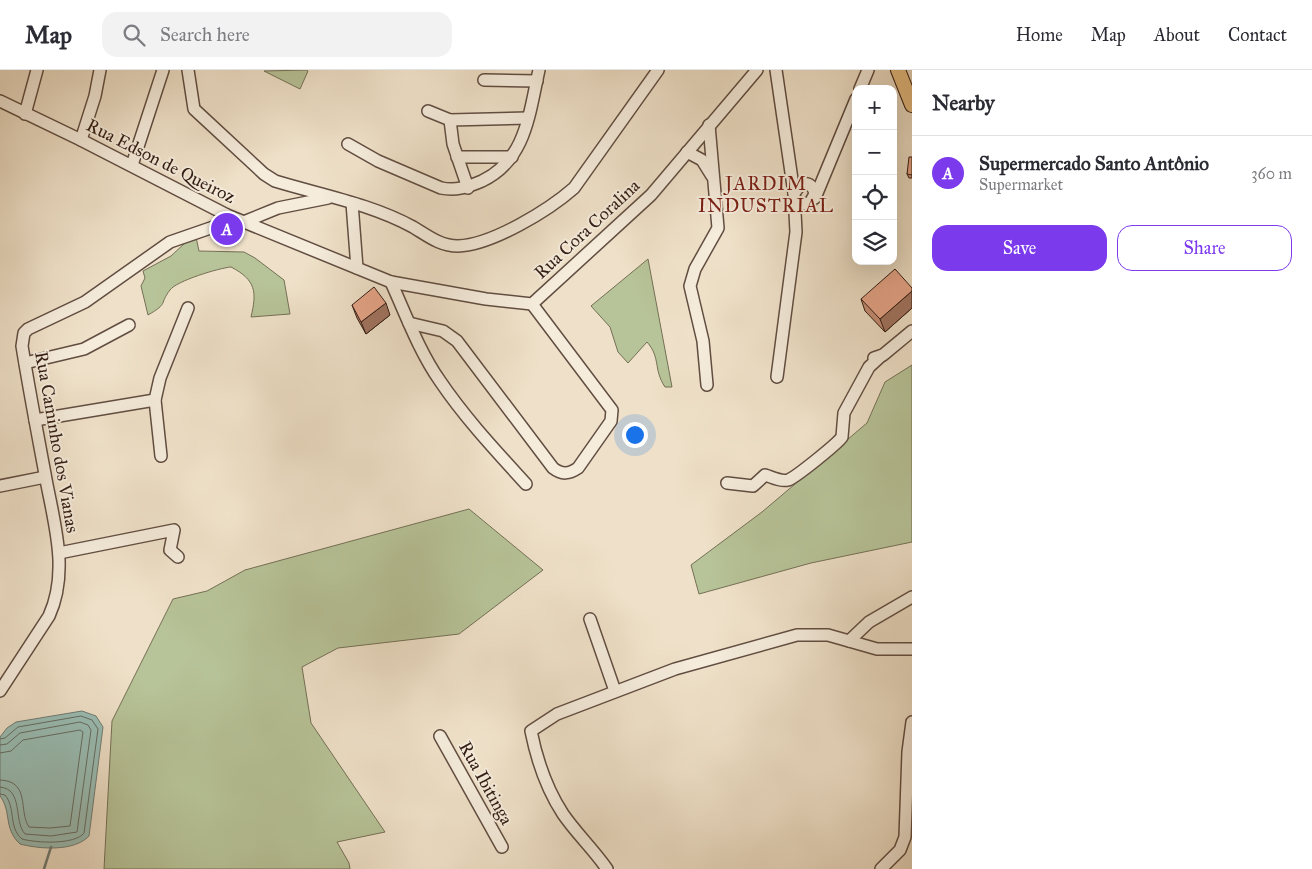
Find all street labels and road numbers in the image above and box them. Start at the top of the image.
street label: Rua Edson de Queiroz [83,114,239,208]
street label: Rua Cora Coralina [530,174,645,283]
street label: Rua Caminho dos Vianas [30,350,84,534]
street label: Rua Ibitinga [453,737,518,829]

